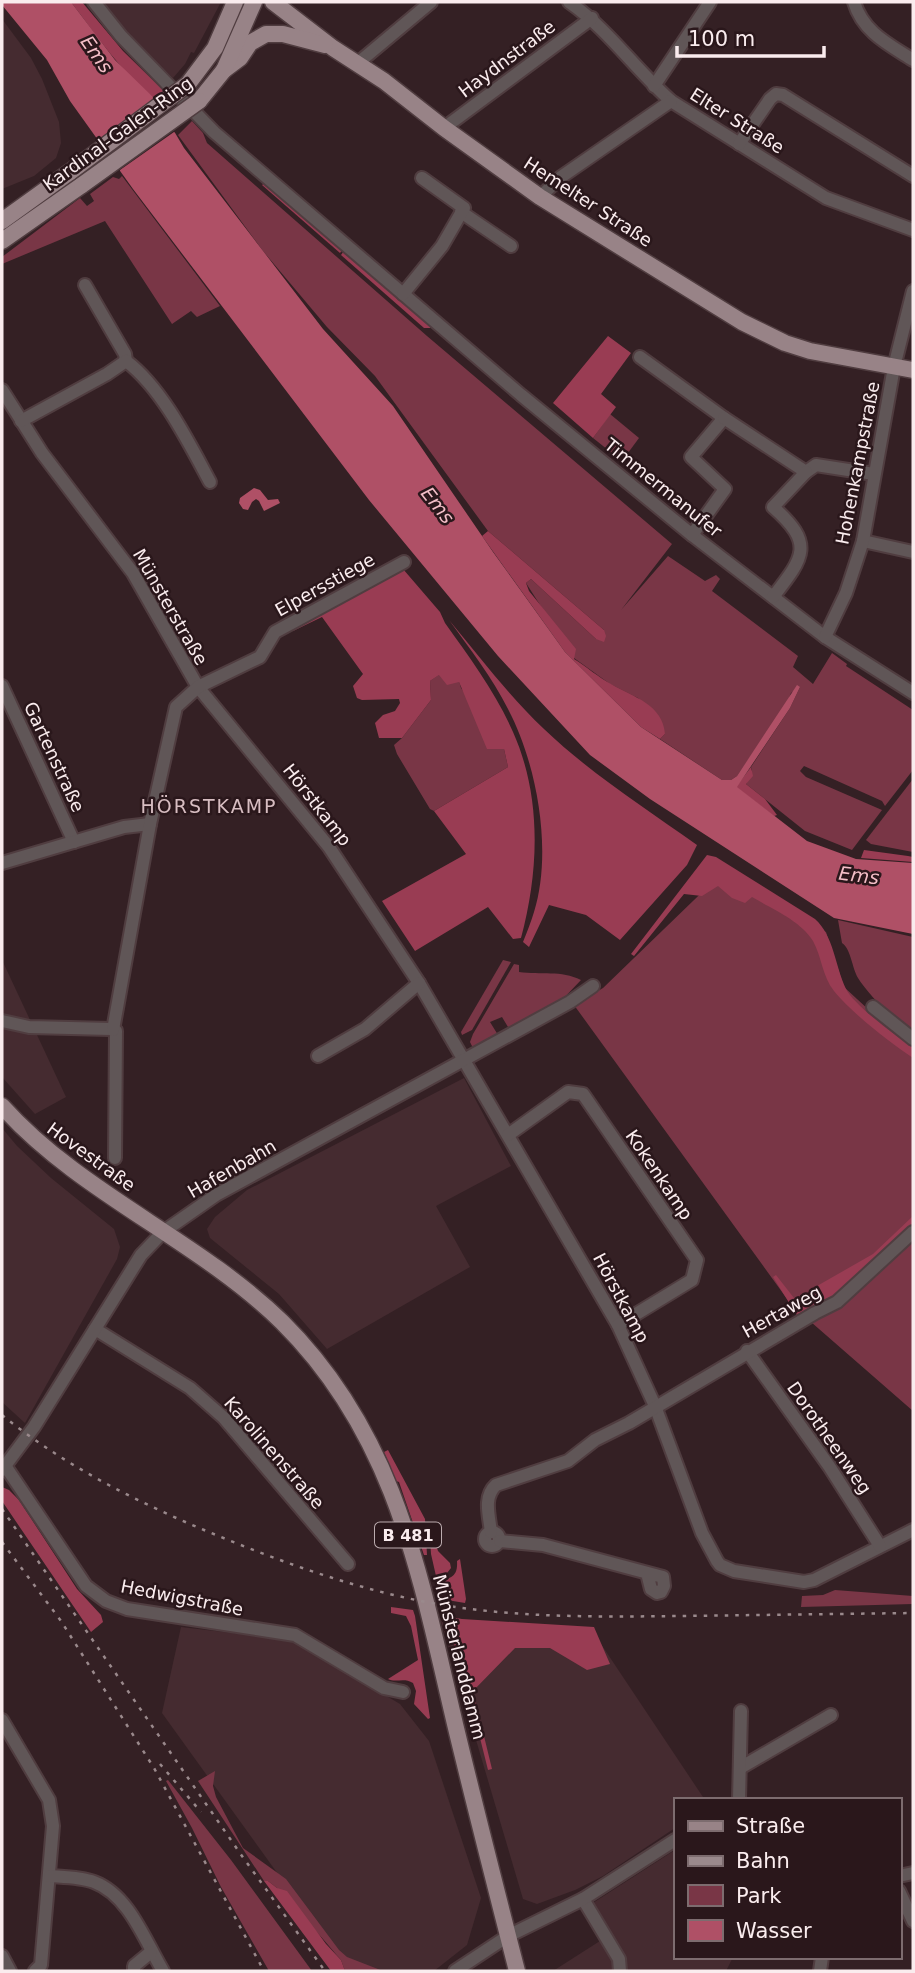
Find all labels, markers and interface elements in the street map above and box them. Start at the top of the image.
scale bar [677,14,824,58]
street label: Haydnstraße [454,16,559,102]
text: 100 m [688,27,755,51]
water label: Ems [76,31,118,77]
street label: Kardinal-Galen-Ring [39,72,197,195]
street label: Elter Straße [686,83,788,158]
street label: Hemelter Straße [520,152,656,251]
street label: Hohenkampstraße [831,380,884,546]
street label: Timmermanufer [600,433,727,542]
water label: Ems [417,482,459,528]
street label: Münsterstraße [129,545,212,669]
street label: Elpersstiege [271,549,378,621]
street label: Gartenstraße [20,698,89,815]
street label: Hörstkamp [279,759,356,850]
district label: HÖRSTKAMP [140,795,278,817]
water label: Ems [838,862,880,888]
street label: Hovestraße [43,1118,139,1196]
street label: Kokenkamp [622,1126,697,1224]
street label: Hafenbahn [184,1135,280,1202]
street label: Hörstkamp [589,1249,654,1346]
street label: Hertaweg [738,1281,825,1342]
street label: Dorotheenweg [783,1378,876,1498]
street label: Karolinenstraße [220,1392,329,1513]
road number: B 481 [375,1522,441,1548]
street label: Münsterlanddamm [429,1572,490,1742]
street label: Hedwigstraße [119,1575,245,1620]
legend [674,1798,901,1959]
text: Straße [736,1814,805,1838]
text: Bahn [736,1849,790,1873]
text: Park [736,1884,782,1908]
text: Wasser [736,1919,812,1943]

